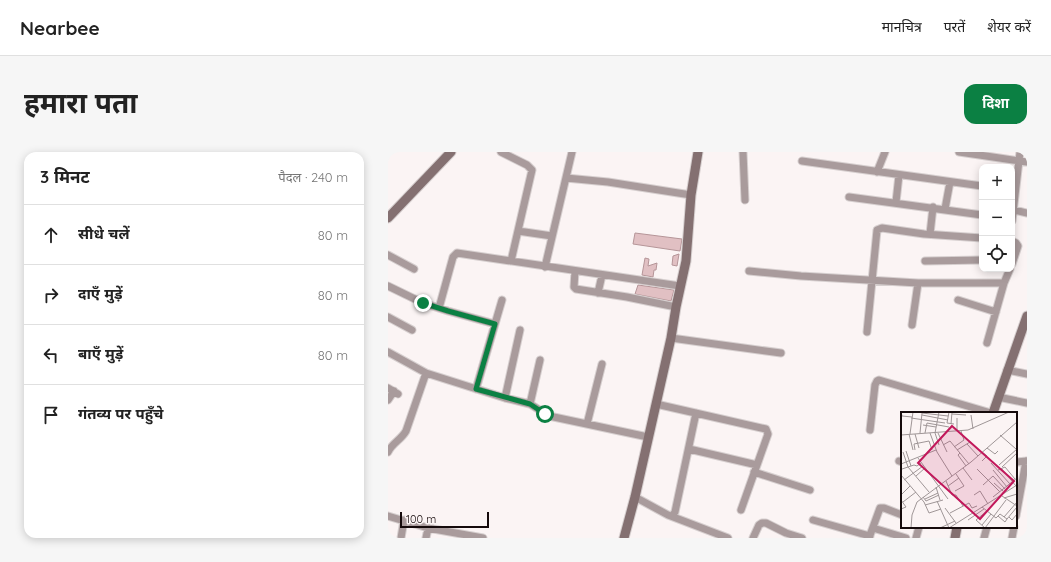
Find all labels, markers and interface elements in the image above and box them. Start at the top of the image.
text: Nearbee [20,16,100,40]
text: मानचित्र [882,18,922,36]
text: परतें [944,18,965,36]
text: शेयर करें [987,18,1031,36]
button: दिशा [964,84,1027,124]
text: हमारा पता [24,85,138,120]
map controls [979,164,1015,272]
button: + [979,164,1015,200]
text: 3 मिनट [40,166,90,187]
text: पैदल · 240 m [278,169,348,185]
button: − [979,200,1015,236]
icon: ahead [40,224,62,246]
text: सीधे चलें [78,224,129,243]
text: 80 m [318,227,348,243]
button: locate [979,236,1015,272]
icon: right [40,284,62,306]
text: दाएँ मुड़ें [78,284,122,303]
text: 80 m [318,287,348,303]
route end [414,294,432,312]
icon: left [40,344,62,366]
text: बाएँ मुड़ें [78,344,123,363]
text: 80 m [318,347,348,363]
icon: arrive [40,404,62,426]
text: गंतव्य पर पहुँचे [78,404,164,423]
route start [536,405,554,423]
inset map [901,412,1017,528]
scale bar [400,510,489,529]
text: 100 m [406,512,436,526]

